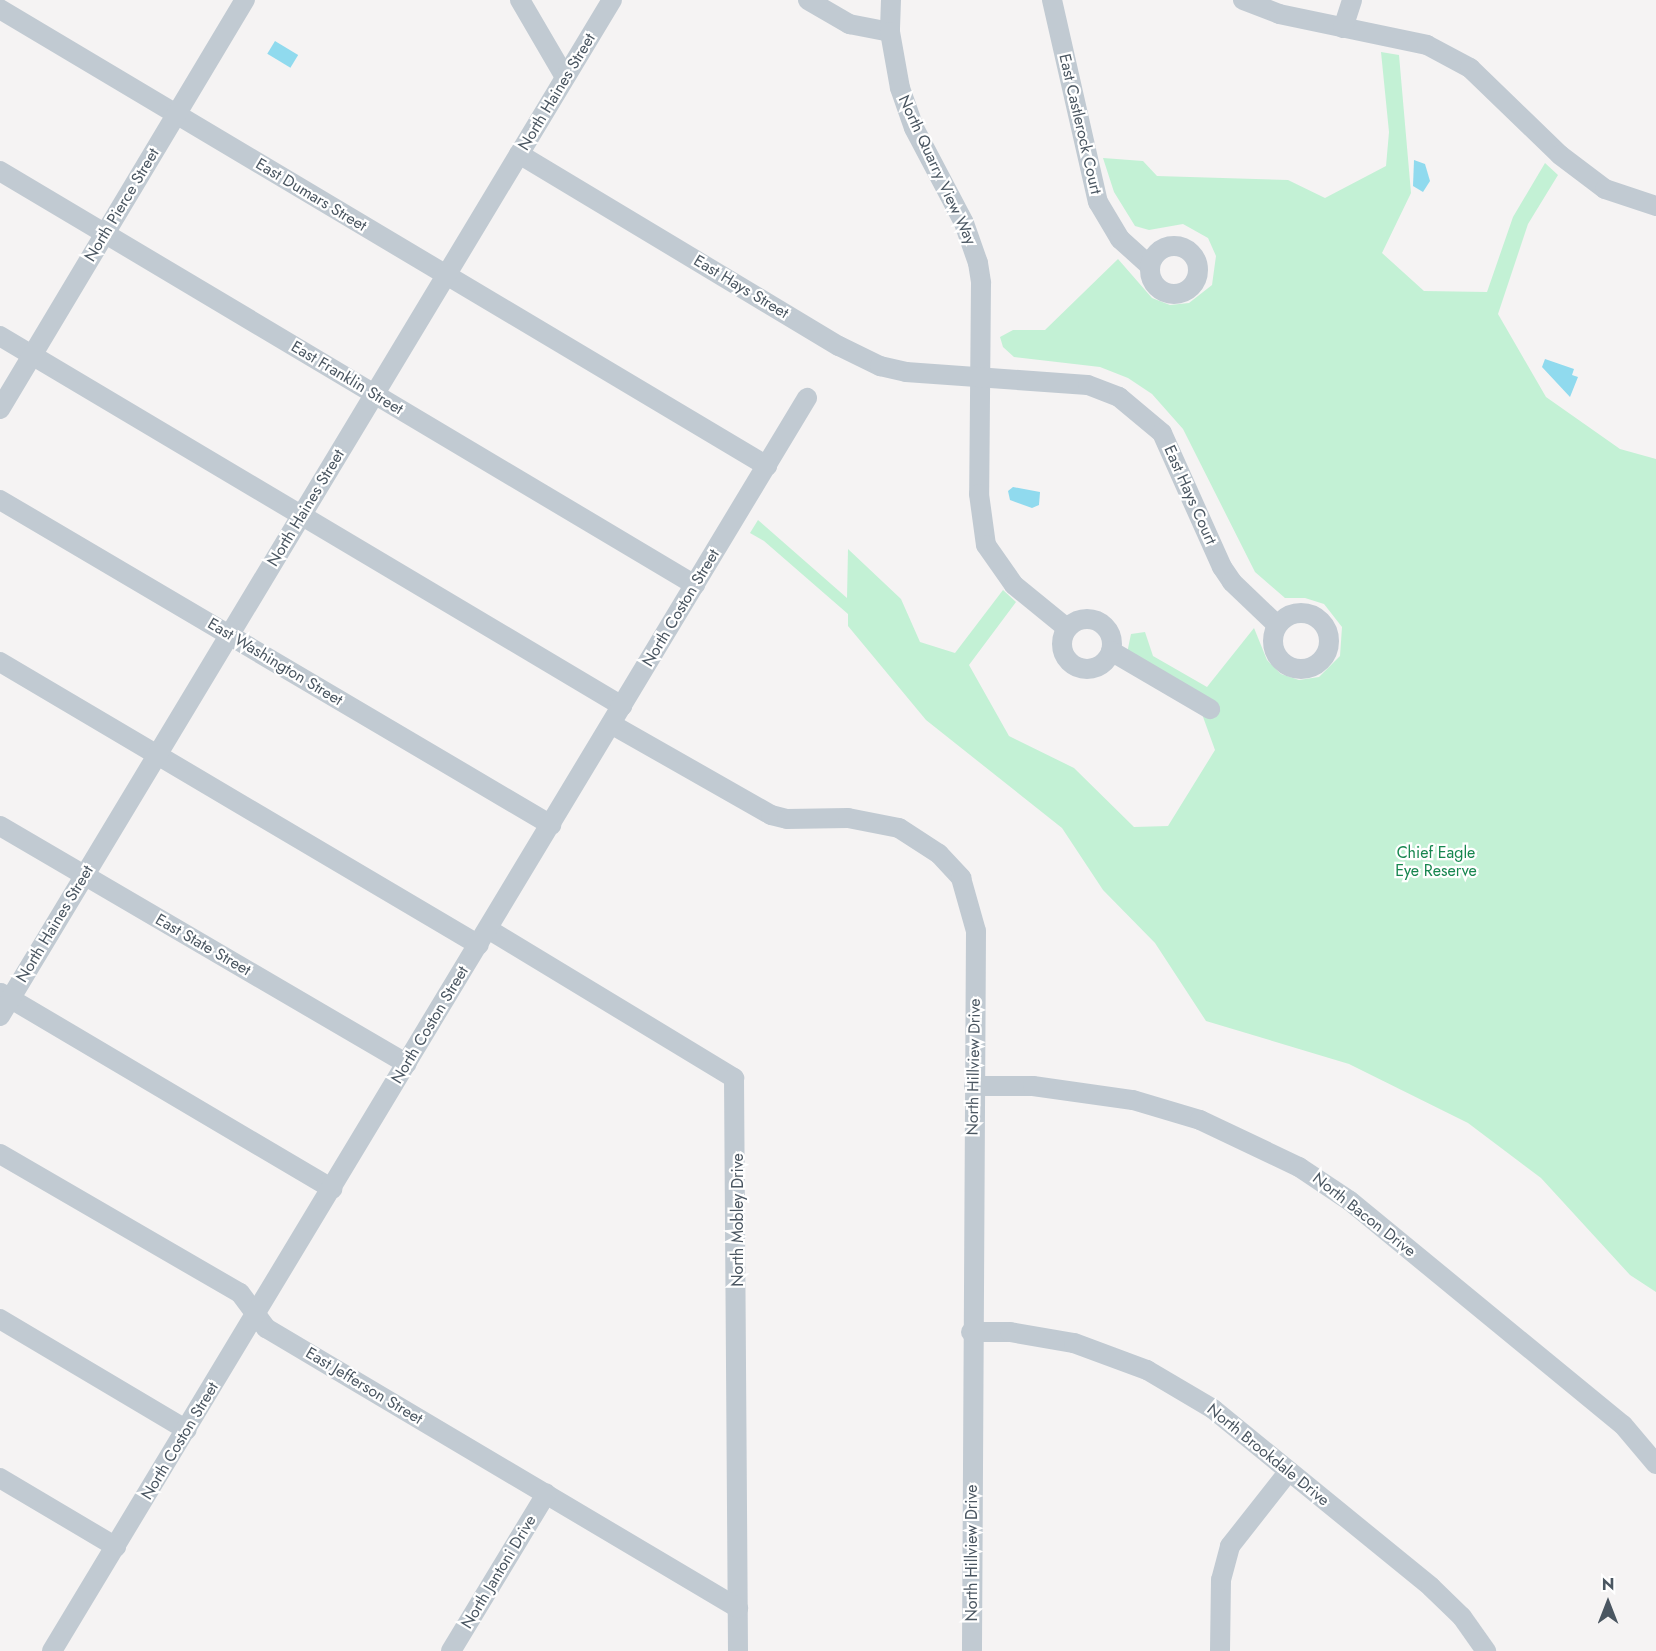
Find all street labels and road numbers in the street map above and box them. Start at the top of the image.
street label: North Haines Street [515,30,599,154]
street label: East Castlerock Court [1055,52,1105,196]
street label: North Quarry View Way [894,92,980,248]
street label: North Pierce Street [81,145,163,265]
street label: East Dumars Street [252,154,370,236]
street label: East Hays Street [690,251,792,323]
street label: East Franklin Street [288,337,406,419]
street label: East Hays Court [1160,443,1220,547]
street label: North Haines Street [264,446,348,570]
street label: North Coston Street [638,546,724,670]
street label: East Washington Street [204,614,346,710]
street label: North Haines Street [13,862,97,986]
street label: East State Street [152,910,254,980]
street label: North Coston Street [387,963,473,1087]
street label: North Hillview Drive [963,998,985,1136]
street label: North Mobley Drive [728,1153,748,1287]
street label: North Bacon Drive [1309,1169,1419,1261]
street label: East Jefferson Street [302,1343,426,1429]
street label: North Coston Street [137,1379,223,1503]
street label: North Brookdale Drive [1203,1400,1333,1510]
street label: North Hillview Drive [962,1484,982,1622]
street label: North Jantoni Drive [458,1512,540,1632]

